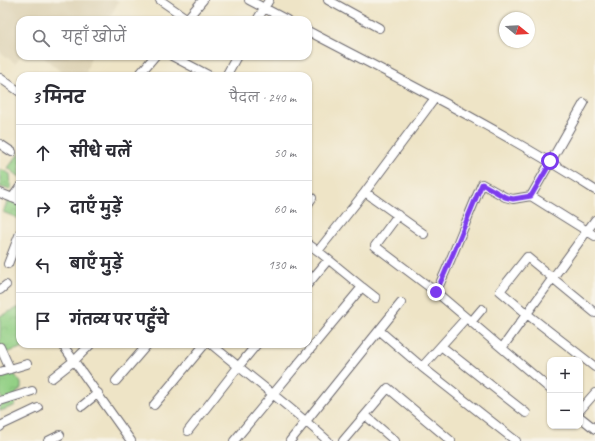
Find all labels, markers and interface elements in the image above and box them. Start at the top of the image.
north arrow [499,12,535,48]
search box [16,16,312,60]
icon: search [30,27,52,49]
text: यहाँ खोजें [62,28,126,47]
text: 3 मिनट [32,87,85,108]
text: पैदल · 240 m [229,90,296,106]
icon: ahead [32,142,54,164]
text: सीधे चलें [70,143,131,162]
text: 50 m [274,145,296,161]
route start [541,152,559,170]
icon: right [32,198,54,220]
text: दाएँ मुड़ें [70,199,122,218]
text: 60 m [274,201,296,217]
icon: left [32,254,54,276]
text: बाएँ मुड़ें [70,255,122,274]
text: 130 m [268,257,296,273]
route end [427,283,445,301]
icon: arrive [32,310,54,332]
text: गंतव्य पर पहुँचे [70,311,168,330]
map controls [547,357,583,429]
button: + [547,357,583,393]
button: − [547,393,583,429]

